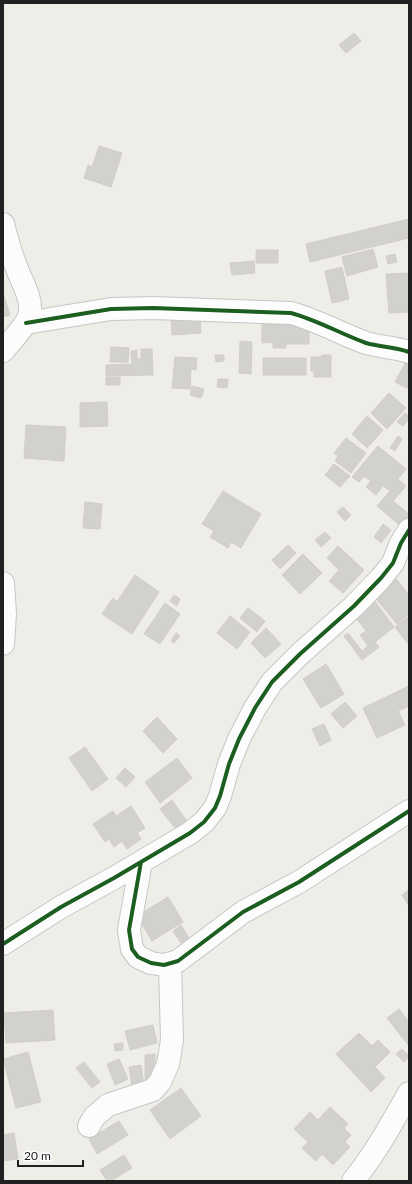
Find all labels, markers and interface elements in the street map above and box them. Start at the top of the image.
scale bar [18,1142,83,1168]
text: 20 m [24,1148,51,1163]

